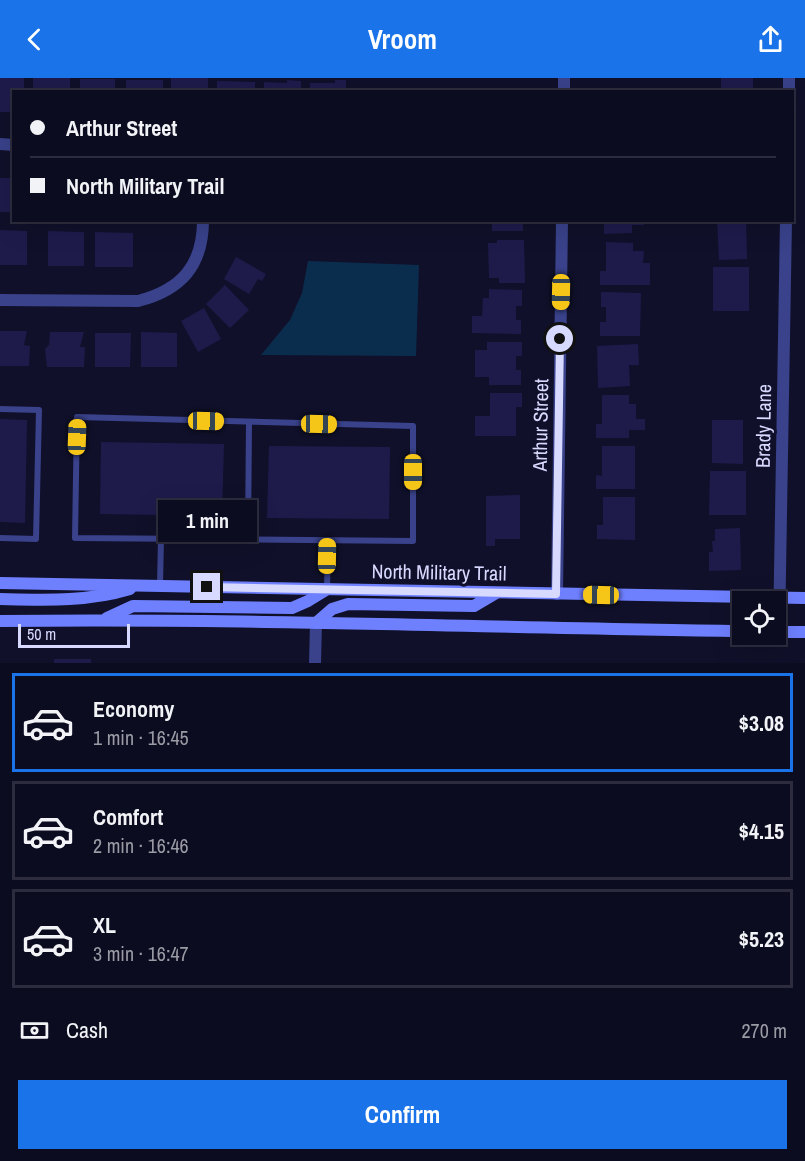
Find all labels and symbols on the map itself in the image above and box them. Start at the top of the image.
car [552,274,570,310]
route start [546,325,573,352]
street label: Arthur Street [526,378,554,473]
street label: Brady Lane [749,384,777,468]
car [188,412,224,430]
car [301,415,337,433]
car [67,419,87,455]
car [404,454,422,490]
callout: 1 min [158,500,256,542]
car [318,538,336,574]
street label: North Military Trail [371,557,507,587]
route end [193,573,220,600]
car [583,586,619,604]
scale bar [18,621,130,648]

